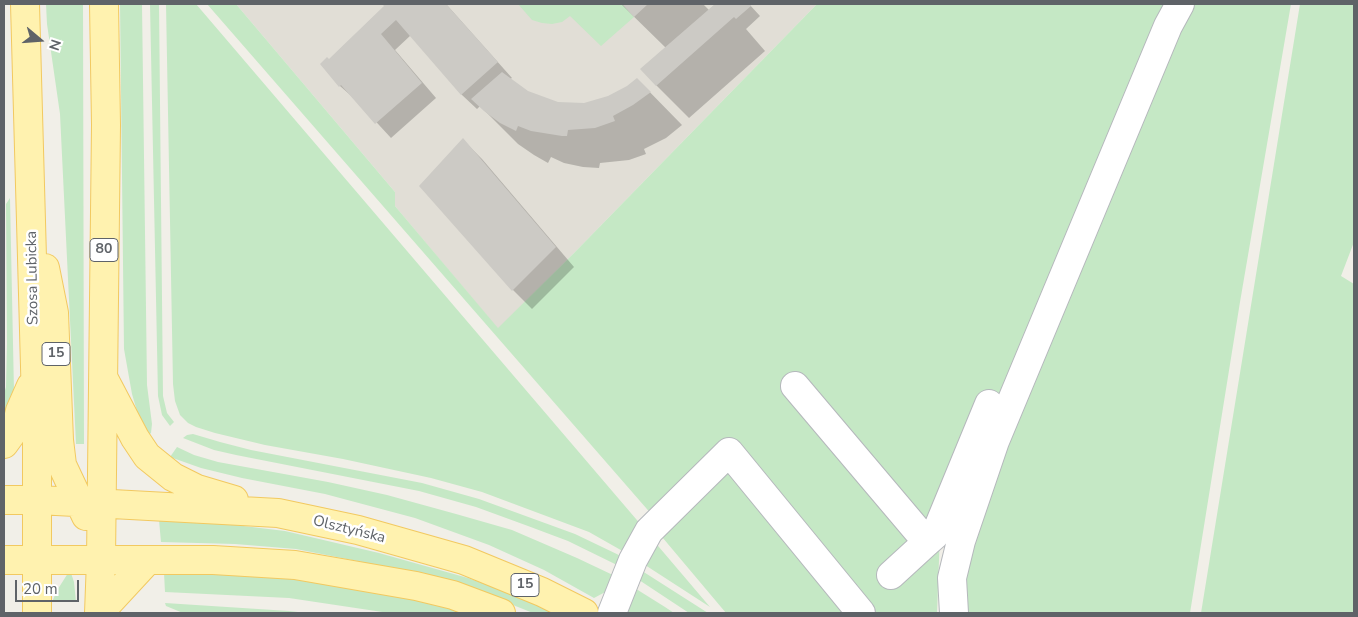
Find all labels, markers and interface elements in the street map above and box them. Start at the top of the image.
north arrow [15,15,65,65]
text: N [44,37,65,53]
street label: Szosa Lubicka [23,231,43,325]
road number: 80 [90,238,118,262]
road number: 15 [42,342,70,366]
street label: Olsztyńska [311,512,387,548]
scale bar [18,570,81,602]
road number: 15 [511,574,539,596]
text: 20 m [23,579,58,599]

